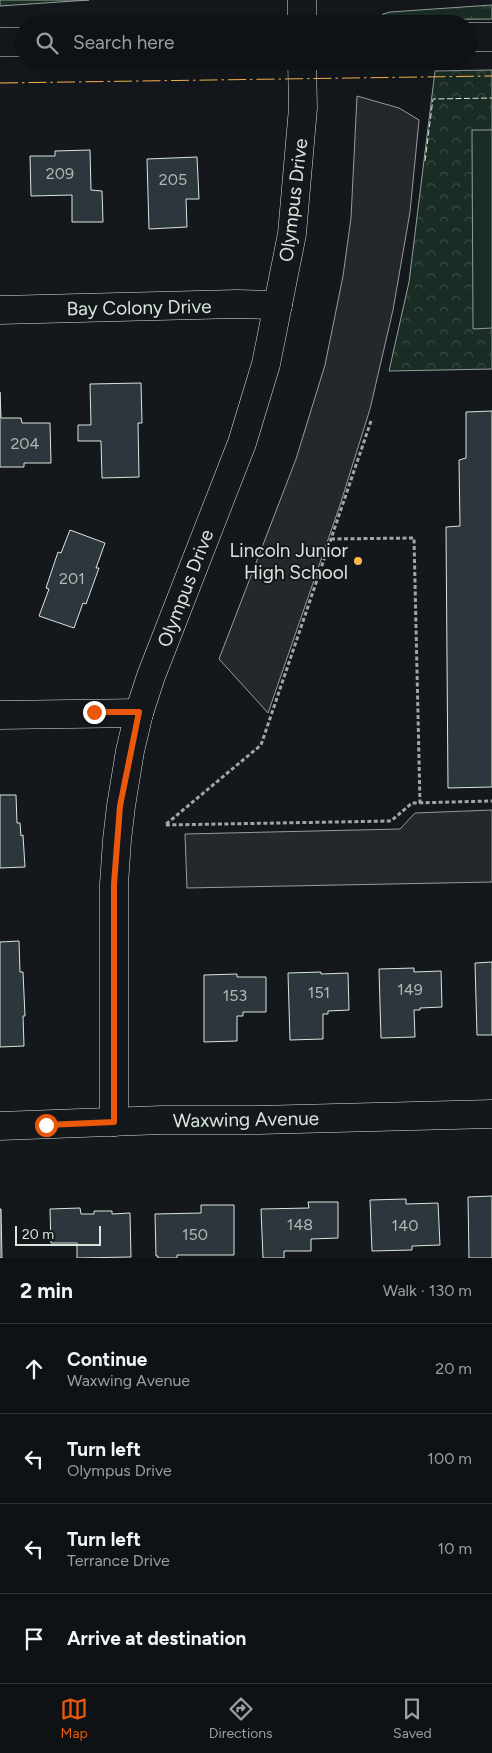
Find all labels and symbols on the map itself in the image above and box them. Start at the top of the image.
street label: Olympus Drive [275,137,312,263]
house number: 209 [46,164,74,183]
house number: 205 [159,170,187,189]
street label: Bay Colony Drive [66,295,212,320]
house number: 204 [10,434,40,453]
street label: Olympus Drive [152,526,218,650]
place label: Lincoln Junior High School [229,539,349,584]
marker: Lincoln Junior High School [352,555,364,567]
house number: 201 [59,569,85,588]
route end [83,701,106,724]
house number: 149 [397,980,423,999]
house number: 151 [308,983,330,1002]
house number: 153 [223,986,247,1005]
street label: Waxwing Avenue [173,1107,319,1132]
route start [35,1114,58,1137]
house number: 148 [287,1215,313,1234]
house number: 140 [392,1216,418,1235]
scale bar [15,1223,101,1246]
house number: 150 [182,1225,208,1244]

